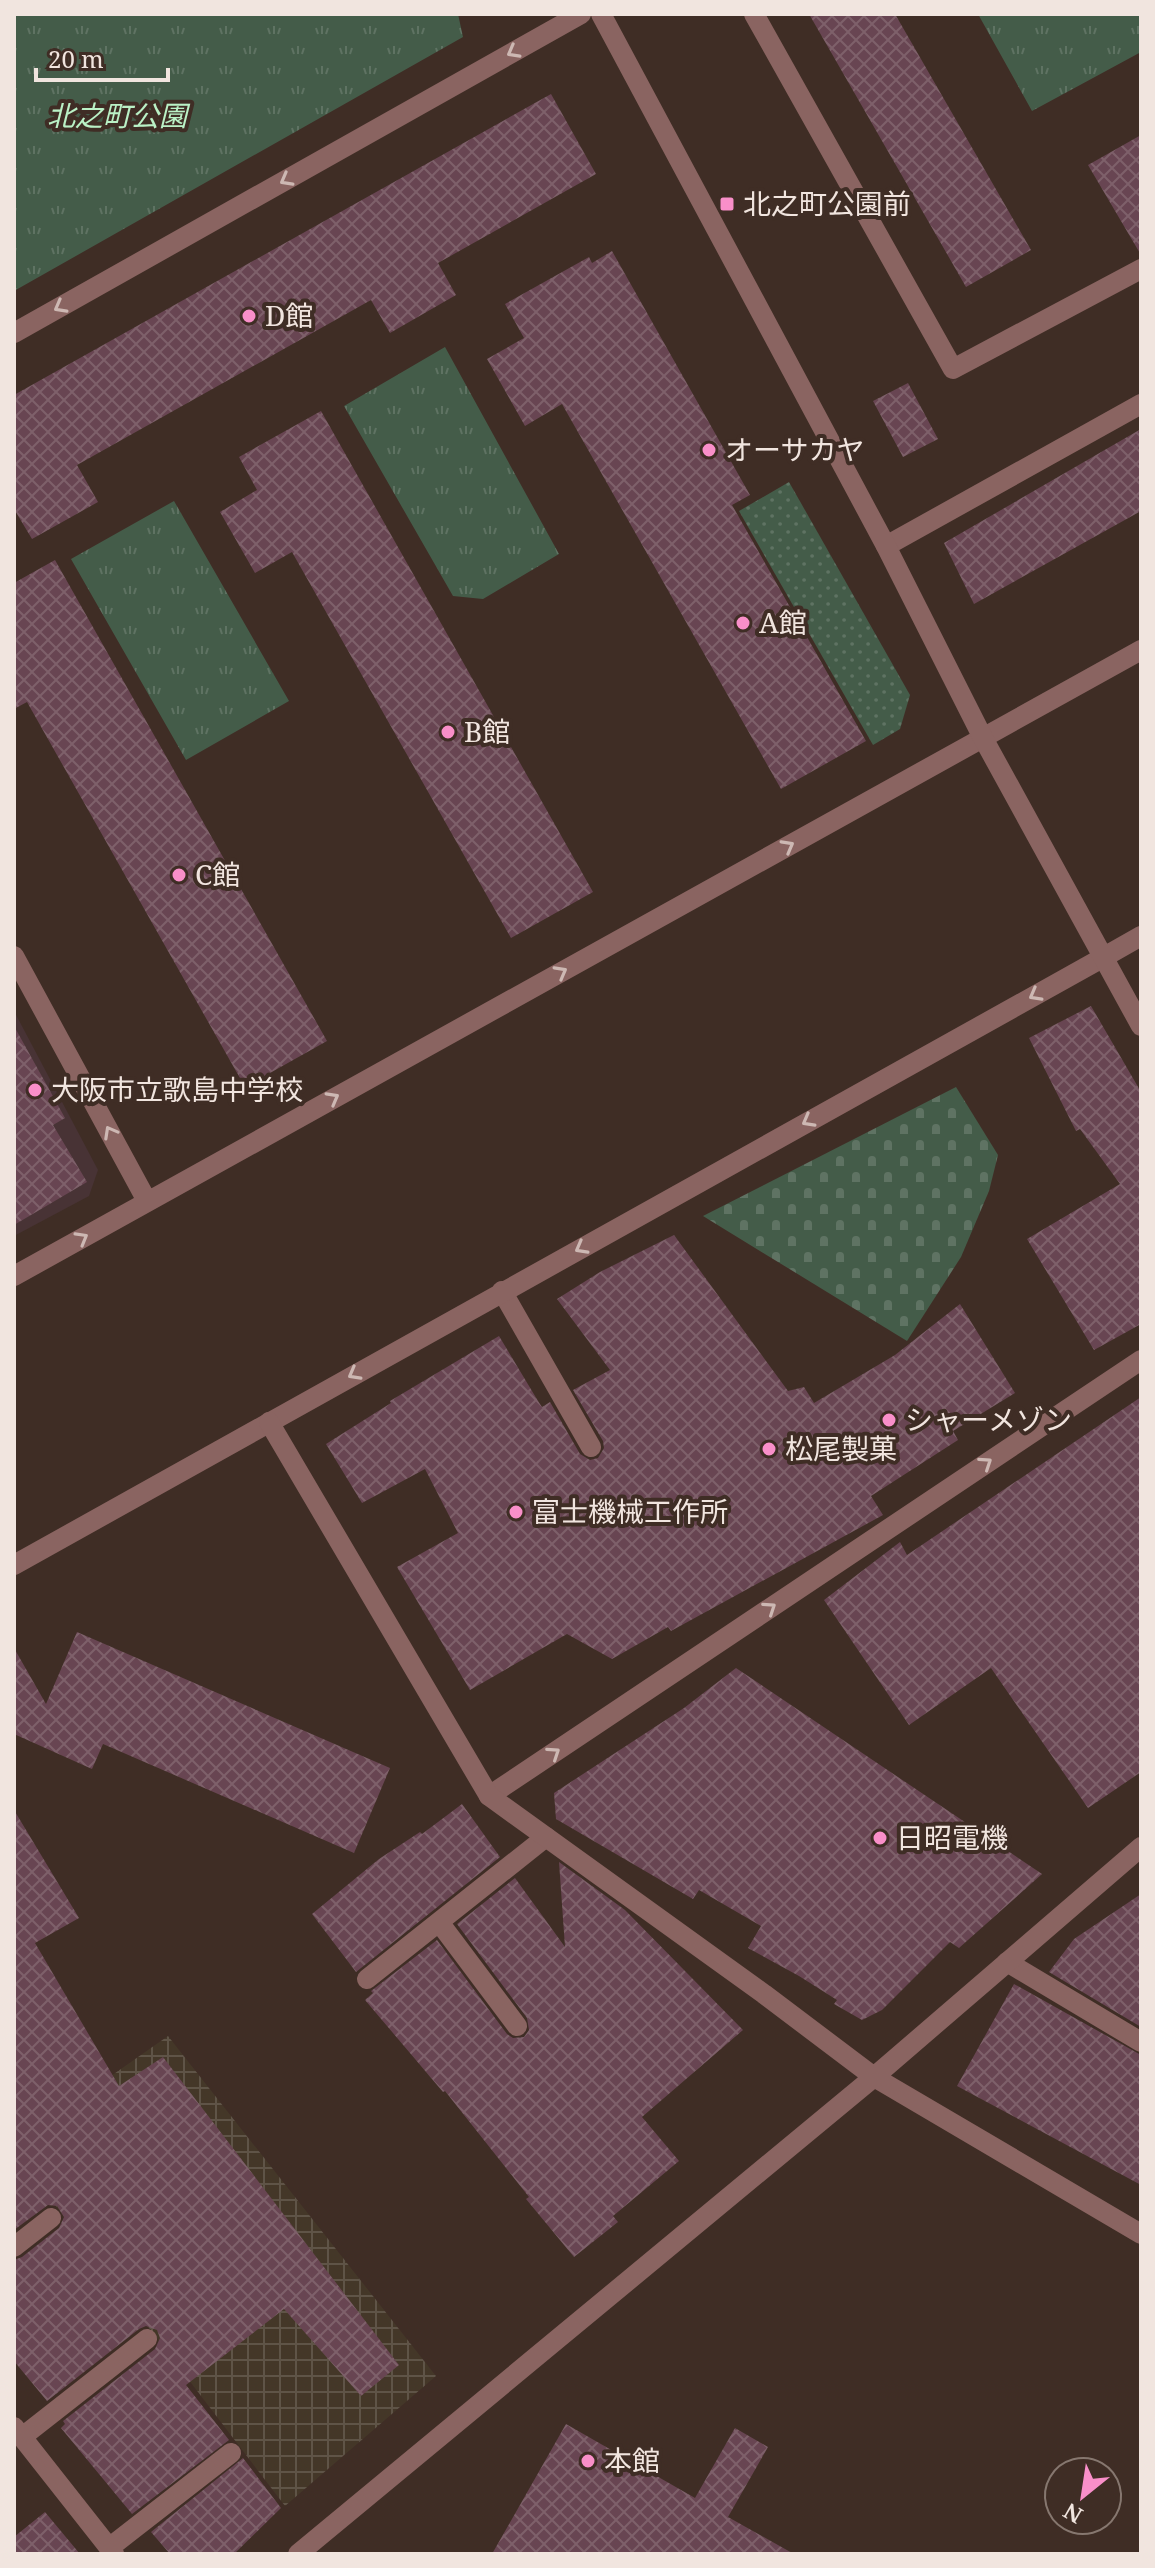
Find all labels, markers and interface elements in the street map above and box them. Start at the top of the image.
scale bar [36,32,168,82]
text: 20 m [48,42,104,75]
one-way arrow [507,42,522,58]
park label: 北之町公園 [47,96,191,134]
one-way arrow [281,170,295,186]
place label: 北之町公園前 [743,184,911,222]
marker: 北之町公園前 [718,195,736,213]
place label: D館 [265,296,313,334]
one-way arrow [54,297,68,313]
marker: D館 [240,307,258,325]
place label: オーサカヤ [725,430,864,468]
marker: オーサカヤ [700,441,718,459]
place label: A館 [759,603,807,641]
marker: A館 [734,614,752,632]
place label: B館 [464,712,510,750]
marker: B館 [439,723,457,741]
one-way arrow [780,840,794,856]
place label: C館 [195,855,240,893]
marker: C館 [170,866,188,884]
one-way arrow [552,966,567,982]
one-way arrow [1030,985,1044,1001]
place label: 大阪市立歌島中学校 [51,1070,303,1108]
marker: 大阪市立歌島中学校 [26,1081,44,1099]
one-way arrow [325,1092,340,1107]
one-way arrow [802,1111,817,1127]
one-way arrow [104,1126,119,1141]
one-way arrow [73,1232,88,1248]
one-way arrow [575,1238,589,1253]
one-way arrow [348,1364,363,1380]
place label: シャーメゾン [905,1400,1072,1438]
marker: シャーメゾン [880,1411,898,1429]
place label: 松尾製菓 [785,1429,897,1467]
marker: 松尾製菓 [760,1440,778,1458]
one-way arrow [978,1458,992,1473]
place label: 富士機械工作所 [532,1492,728,1530]
marker: 富士機械工作所 [507,1503,525,1521]
one-way arrow [762,1603,776,1618]
one-way arrow [545,1747,560,1762]
place label: 日昭電機 [896,1818,1008,1856]
marker: 日昭電機 [871,1829,889,1847]
place label: 本館 [604,2441,660,2479]
marker: 本館 [579,2452,597,2470]
north arrow [1043,2456,1123,2536]
text: N [1057,2497,1088,2532]

